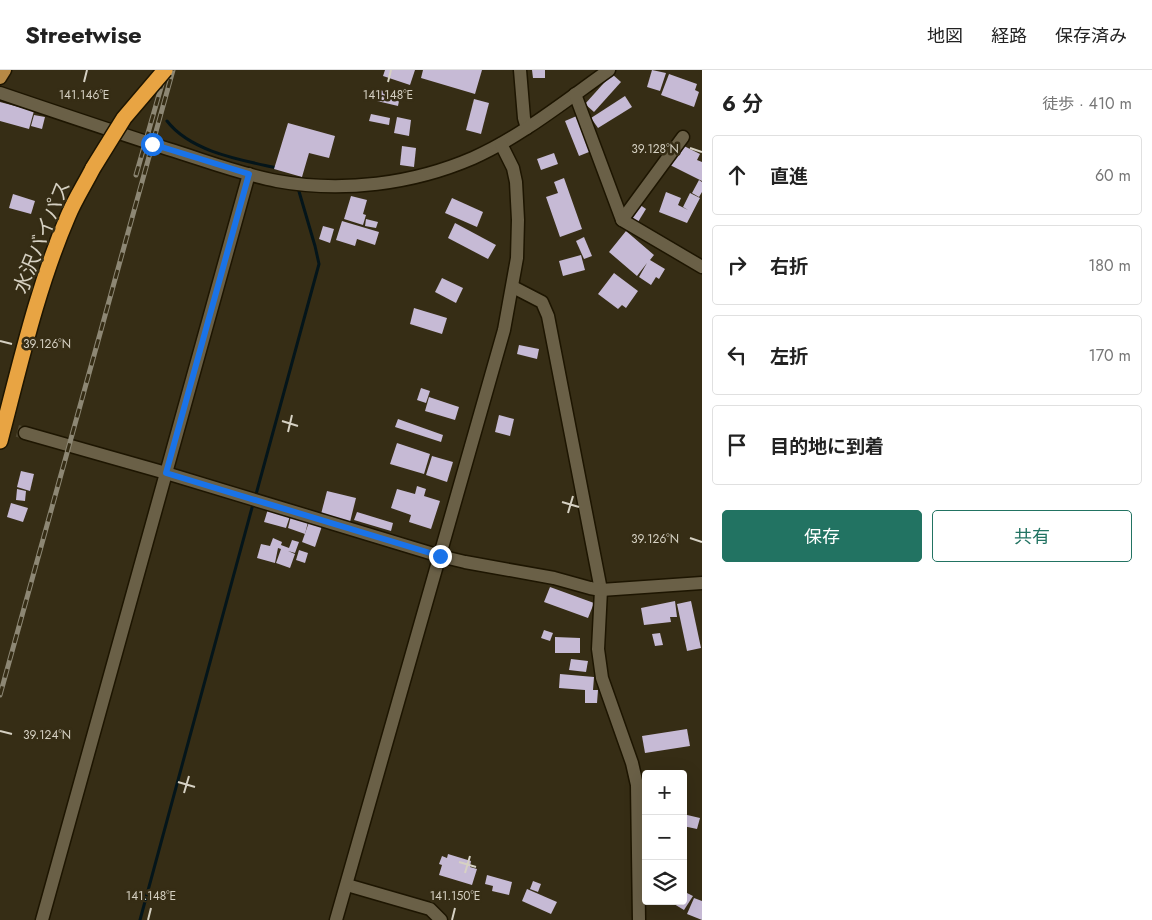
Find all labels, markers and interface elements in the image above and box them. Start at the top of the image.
text: Streetwise [25,17,142,52]
text: 地図 [927,23,963,49]
text: 経路 [991,23,1027,49]
text: 保存済み [1055,23,1127,49]
text: 141.146°E [59,86,109,104]
text: 141.148°E [363,86,413,104]
text: 6 分 [722,89,763,119]
text: 徒歩 · 410 m [1042,92,1132,115]
route start [141,133,164,156]
text: 39.128°N [631,140,679,158]
icon: ahead [723,161,751,189]
text: 直進 [770,163,808,190]
text: 60 m [1095,164,1131,187]
street label: 水沢バイパス [6,176,78,298]
icon: right [723,251,751,279]
text: 右折 [770,253,808,280]
text: 180 m [1088,254,1131,277]
text: 39.126°N [23,335,71,353]
icon: left [723,341,751,369]
text: 左折 [770,343,808,370]
text: 170 m [1089,344,1131,367]
icon: arrive [723,431,751,459]
text: 目的地に到着 [770,433,884,460]
button: 保存 [722,510,922,562]
button: 共有 [932,510,1132,562]
text: 39.126°N [631,530,679,548]
route end [429,545,452,568]
text: 39.124°N [23,726,71,744]
map controls [642,770,687,905]
button: + [642,770,687,815]
button: − [642,815,687,860]
button: layers [642,860,687,905]
text: 141.148°E [126,887,176,905]
text: 141.150°E [430,887,480,905]

